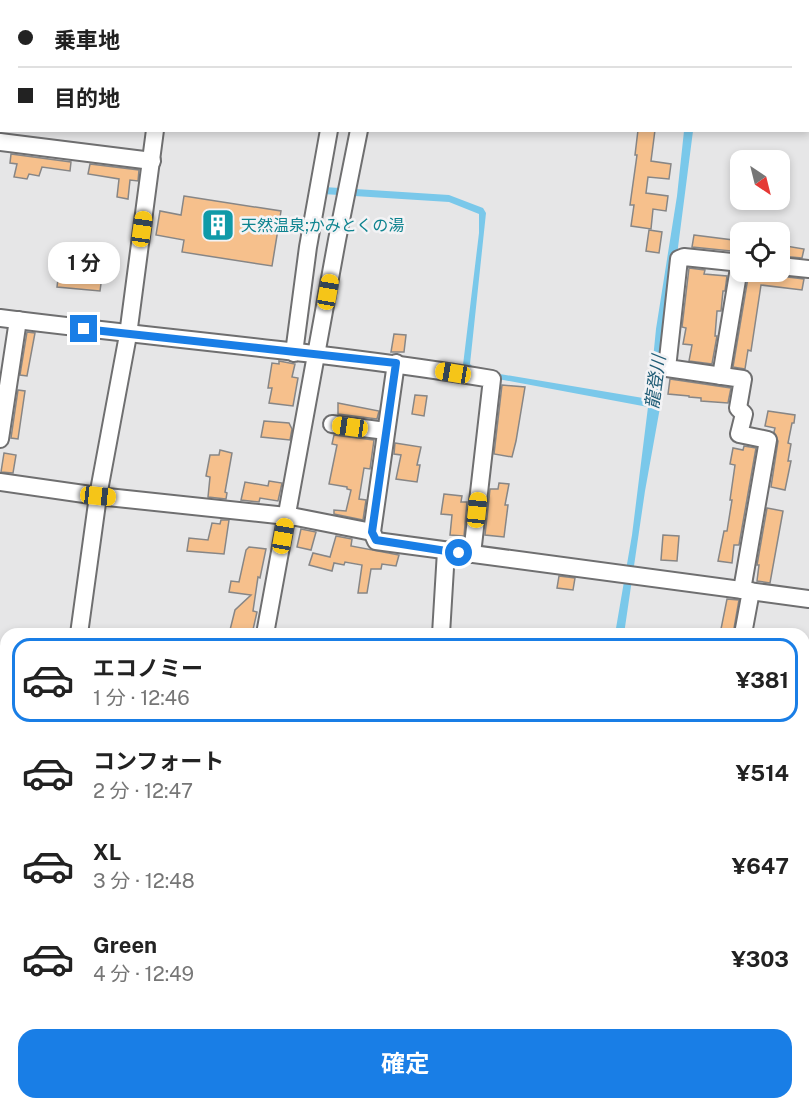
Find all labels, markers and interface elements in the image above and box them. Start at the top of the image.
text: 乗車地 [54,27,120,53]
text: 目的地 [54,85,120,111]
north arrow [730,150,790,210]
map controls [730,150,790,282]
building icon: 天然温泉;かみとくの湯 [200,207,236,243]
car [131,210,153,248]
place label: 天然温泉;かみとくの湯 [241,216,404,235]
button: locate [730,222,790,282]
callout: 1 分 [48,242,120,284]
text: 1 分 [67,251,101,275]
car [316,273,340,311]
route end [70,315,97,342]
water label: 龍登川 [641,352,669,410]
car [434,361,472,385]
car [331,416,369,438]
car [79,485,117,507]
car [466,491,488,529]
car [271,517,295,555]
route start [445,539,472,566]
icon: car [21,653,75,707]
text: エコノミー [93,655,203,681]
text: ¥381 [736,667,789,693]
text: 1 分 · 12:46 [93,686,190,710]
icon: car [21,746,75,800]
text: コンフォート [93,748,224,774]
text: ¥514 [736,760,789,786]
text: 2 分 · 12:47 [93,779,193,803]
icon: car [21,839,75,893]
text: XL [93,839,121,865]
text: ¥647 [732,853,789,879]
text: 3 分 · 12:48 [93,869,195,893]
icon: car [21,932,75,986]
text: Green [93,932,157,958]
text: ¥303 [731,946,789,972]
text: 4 分 · 12:49 [93,962,194,986]
button: 確定 [18,1029,792,1098]

